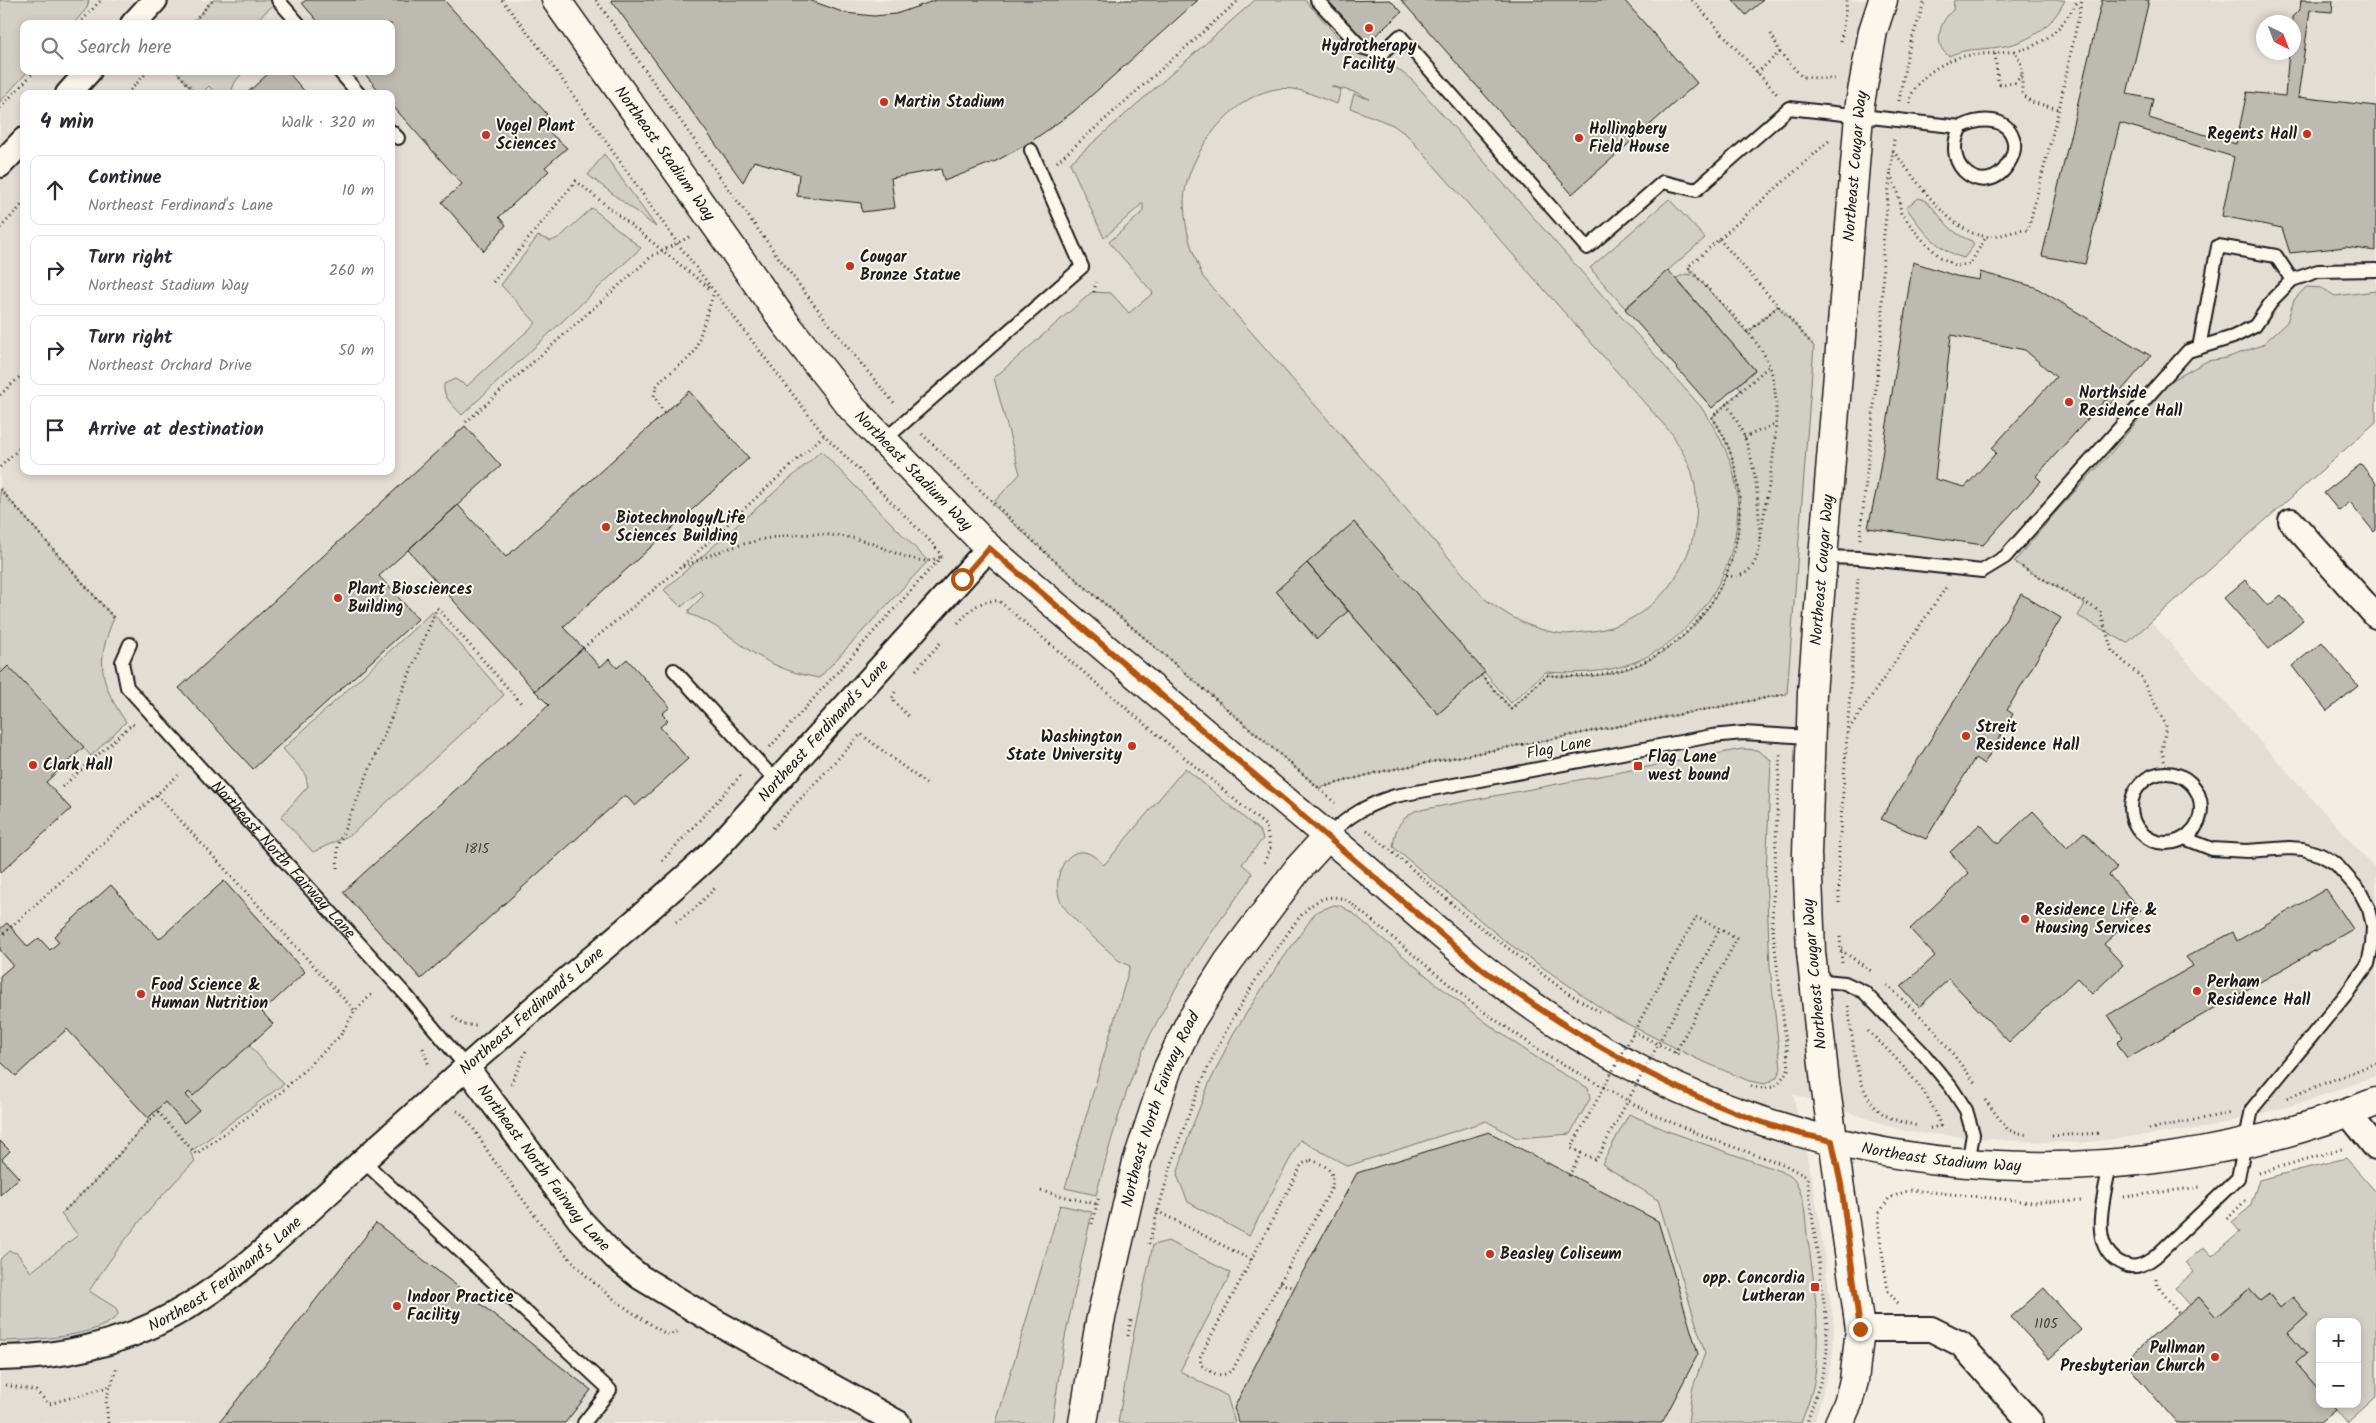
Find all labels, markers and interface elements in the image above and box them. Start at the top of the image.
north arrow [2256,15,2301,60]
search box [20,20,395,75]
marker: Hydrotherapy Facility [1363,22,1375,34]
text: Search here [78,33,172,63]
icon: search [38,34,66,62]
place label: Hydrotherapy Facility [1321,34,1417,77]
street label: Northeast Stadium Way [608,81,722,226]
street label: Northeast Cougar Way [1836,88,1875,243]
place label: Martin Stadium [894,90,1004,115]
marker: Martin Stadium [878,96,890,108]
text: 4 min [40,106,94,139]
text: Walk · 320 m [281,110,375,135]
place label: Vogel Plant Sciences [496,114,576,157]
place label: Hollingbery Field House [1589,117,1670,160]
place label: Regents Hall [2207,122,2298,147]
marker: Regents Hall [2301,128,2313,140]
marker: Vogel Plant Sciences [480,129,492,141]
marker: Hollingbery Field House [1573,132,1585,144]
text: Continue [88,163,161,193]
icon: ahead [41,176,69,204]
text: 10 m [342,178,374,203]
text: Northeast Ferdinand's Lane [88,193,273,218]
text: Turn right [88,243,173,273]
place label: Cougar Bronze Statue [860,245,961,288]
icon: right [41,256,69,284]
text: 260 m [329,258,374,283]
marker: Cougar Bronze Statue [844,260,856,272]
text: Northeast Stadium Way [88,273,249,298]
text: Turn right [88,323,173,353]
icon: right [41,336,69,364]
text: 50 m [338,338,374,363]
text: Northeast Orchard Drive [88,353,252,378]
place label: Northside Residence Hall [2079,381,2183,424]
marker: Northside Residence Hall [2063,396,2075,408]
street label: Northeast Stadium Way [848,405,979,537]
text: Arrive at destination [88,415,264,445]
icon: arrive [41,416,69,444]
street label: Northeast Cougar Way [1803,493,1841,646]
place label: Biotechnology/Life Sciences Building [616,506,745,549]
marker: Biotechnology/Life Sciences Building [600,521,612,533]
route start [951,568,974,591]
place label: Plant Biosciences Building [348,577,473,620]
marker: Plant Biosciences Building [332,592,344,604]
street label: Northeast Ferdinand's Lane [752,654,895,808]
place label: Streit Residence Hall [1976,715,2080,758]
place label: Washington State University [1007,725,1123,768]
street label: Flag Lane [1524,729,1594,767]
marker: Streit Residence Hall [1960,730,1972,742]
marker: Washington State University [1126,740,1138,752]
place label: Flag Lane west bound [1648,745,1730,788]
place label: Clark Hall [43,753,113,778]
marker: Clark Hall [27,759,39,771]
marker: Flag Lane west bound [1632,760,1644,772]
street label: Northeast North Fairway Lane [205,775,362,944]
house number: 1815 [465,838,491,860]
street label: Northeast Cougar Way [1796,897,1834,1050]
place label: Residence Life & Housing Services [2035,898,2158,941]
marker: Residence Life & Housing Services [2019,913,2031,925]
street label: Northeast Ferdinand's Lane [453,941,610,1081]
place label: Perham Residence Hall [2207,970,2311,1013]
place label: Food Science & Human Nutrition [151,973,268,1016]
marker: Perham Residence Hall [2191,985,2203,997]
marker: Food Science & Human Nutrition [135,988,147,1000]
street label: Northeast North Fairway Road [1115,1006,1207,1209]
street label: Northeast North Fairway Lane [471,1079,616,1257]
street label: Northeast Stadium Way [1859,1135,2022,1178]
street label: Northeast Ferdinand's Lane [144,1210,307,1338]
place label: Beasley Coliseum [1500,1242,1622,1267]
marker: Beasley Coliseum [1484,1248,1496,1260]
place label: opp. Concordia Lutheran [1703,1266,1805,1309]
marker: opp. Concordia Lutheran [1809,1281,1821,1293]
place label: Indoor Practice Facility [407,1285,514,1328]
marker: Indoor Practice Facility [391,1300,403,1312]
house number: 1105 [2034,1313,2059,1335]
route end [1849,1318,1872,1341]
map controls [2316,1318,2361,1408]
button: + [2316,1318,2361,1363]
place label: Pullman Presbyterian Church [2060,1336,2205,1379]
marker: Pullman Presbyterian Church [2209,1351,2221,1363]
button: − [2316,1363,2361,1408]

